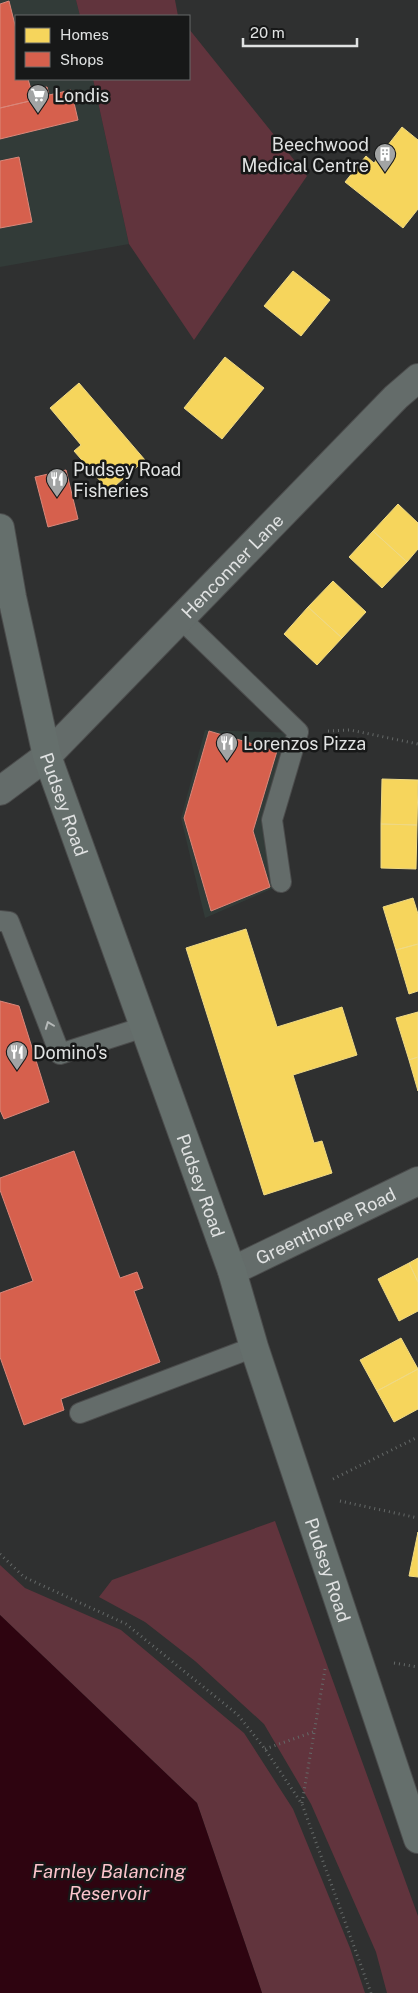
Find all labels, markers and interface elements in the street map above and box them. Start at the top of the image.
legend [15,15,190,80]
scale bar [243,15,357,47]
text: 20 m [250,24,285,41]
text: Homes [60,26,109,43]
text: Shops [60,51,104,68]
supermarket icon: Londis [26,83,50,114]
place label: Londis [54,85,109,106]
place label: Beechwood Medical Centre [242,134,369,176]
building icon: Beechwood Medical Centre [373,142,397,173]
place label: Pudsey Road Fisheries [73,459,181,501]
restaurant icon: Pudsey Road Fisheries [45,467,69,498]
street label: Henconner Lane [177,509,287,622]
restaurant icon: Lorenzos Pizza [215,731,239,762]
place label: Lorenzos Pizza [243,733,366,754]
street label: Pudsey Road [36,750,93,859]
one-way arrow [45,1021,55,1030]
restaurant icon: Domino's [5,1040,29,1071]
place label: Domino's [33,1042,107,1063]
street label: Pudsey Road [173,1131,229,1240]
street label: Greenthorpe Road [252,1183,399,1268]
street label: Pudsey Road [301,1515,355,1625]
water label: Farnley Balancing Reservoir [32,1860,186,1904]

